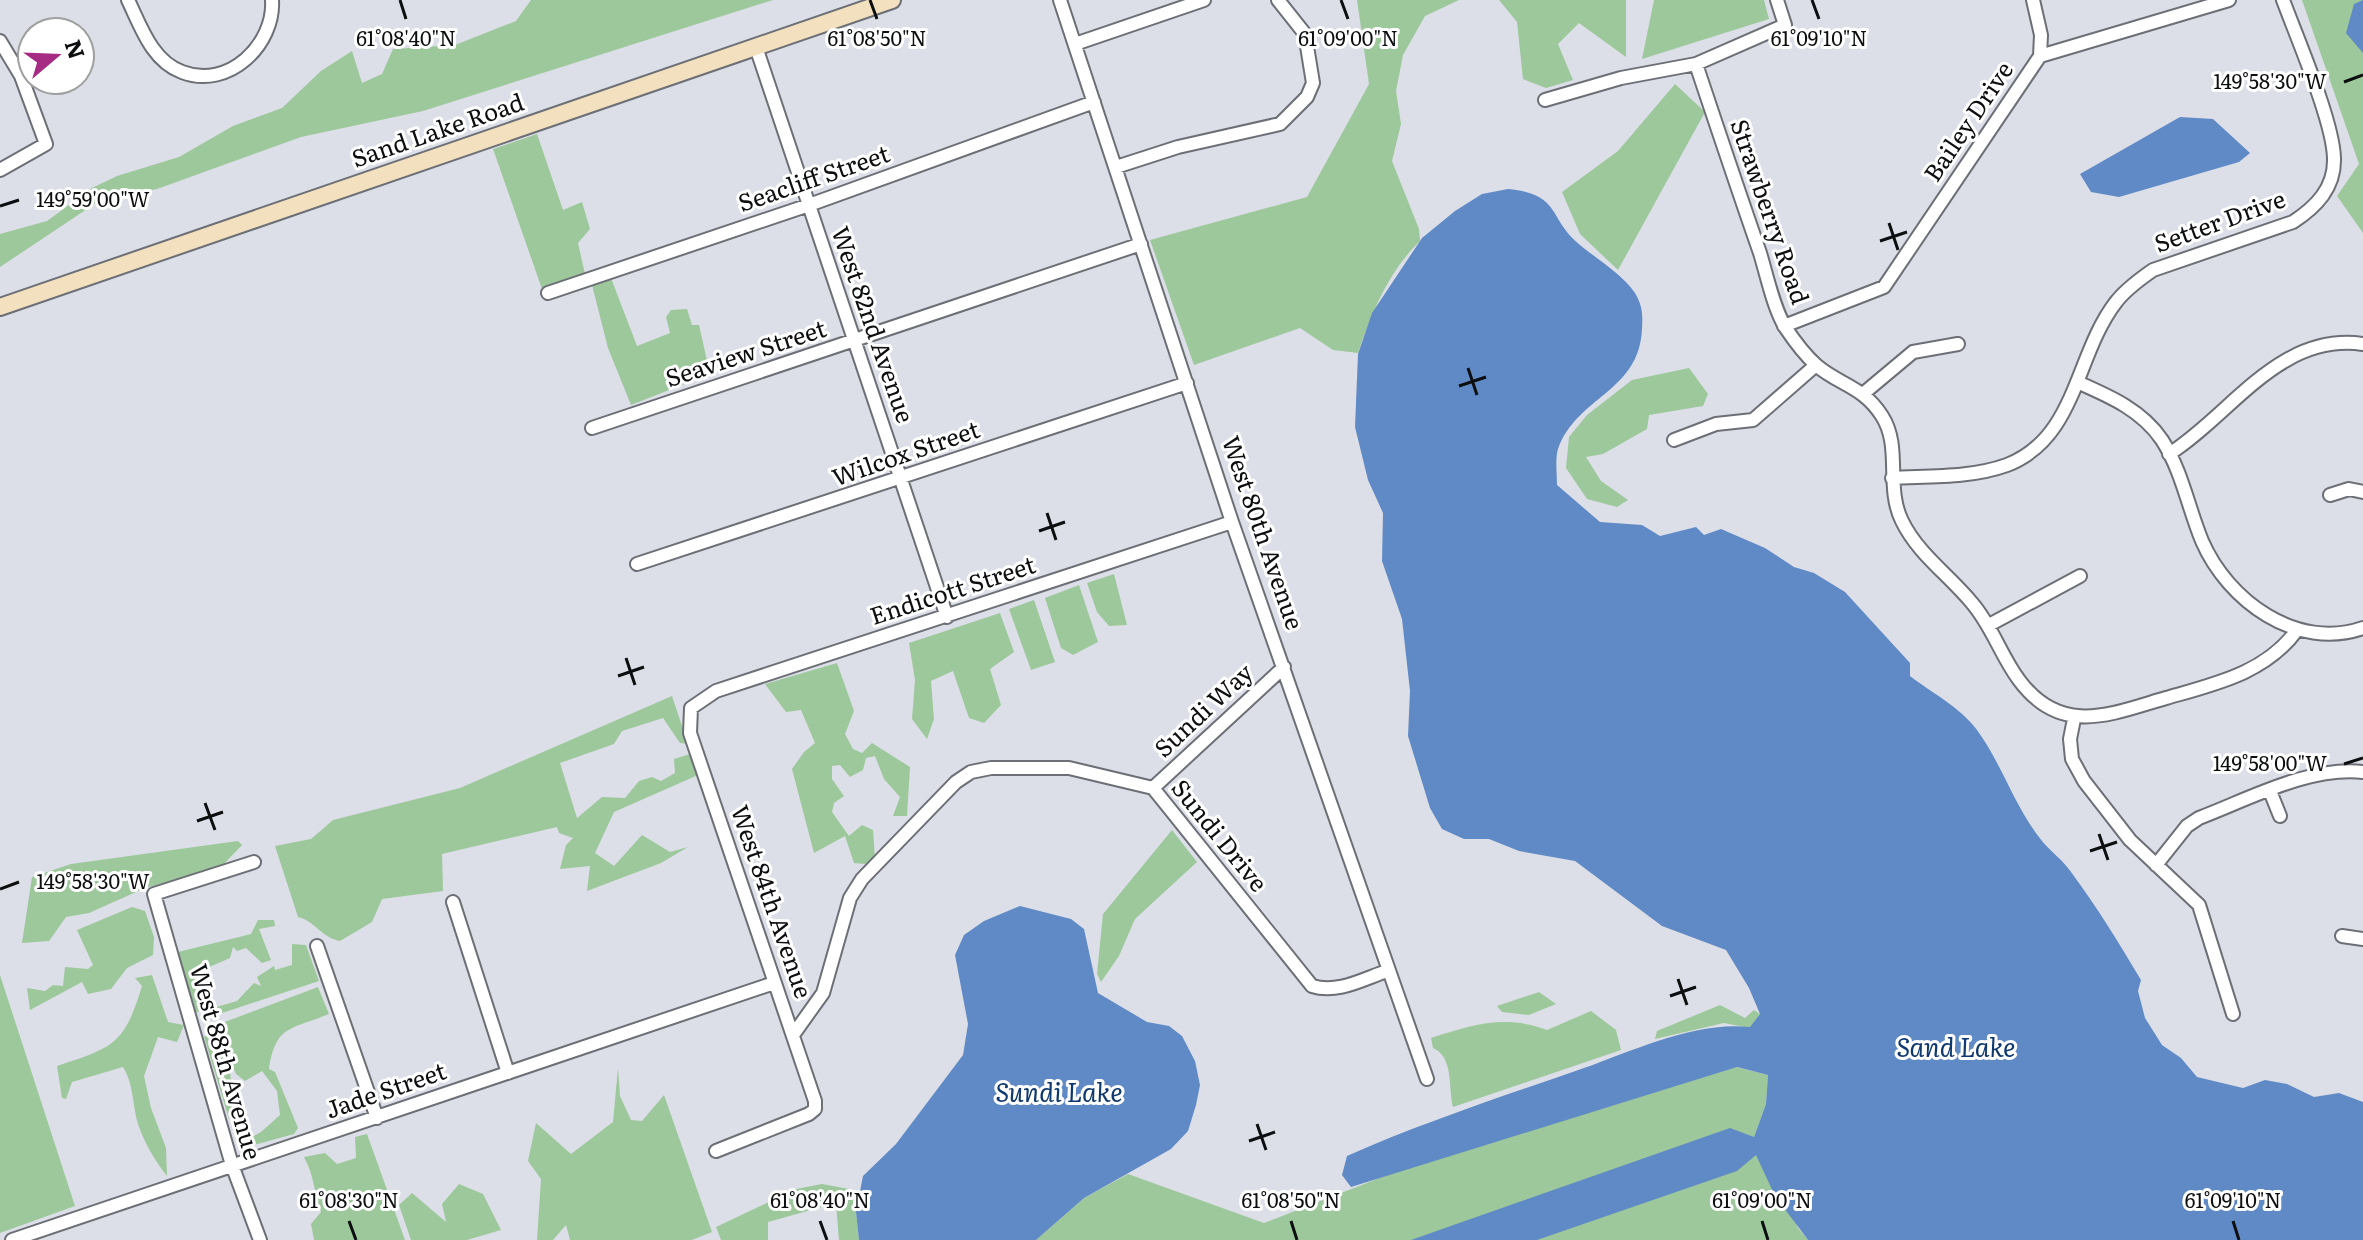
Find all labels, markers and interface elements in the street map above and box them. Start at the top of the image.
north arrow [16,16,96,96]
text: 61°08'40"N [356,22,456,52]
text: 61°08'50"N [828,22,926,52]
text: 61°09'00"N [1298,22,1398,52]
text: 61°09'10"N [1771,22,1867,52]
text: N [58,35,95,63]
street label: Bailey Drive [1914,53,2020,188]
text: 149°58'30"W [2213,65,2327,95]
street label: Sand Lake Road [346,83,528,175]
street label: Strawberry Road [1723,114,1820,309]
street label: Seacliff Street [733,134,894,219]
street label: Setter Drive [2149,180,2290,260]
text: 149°59'00"W [36,183,150,213]
street label: West 82nd Avenue [824,221,924,427]
street label: Seaview Street [660,309,830,394]
street label: Wilcox Street [827,410,984,493]
street label: West 80th Avenue [1215,431,1314,634]
street label: Endicott Street [865,545,1040,632]
street label: Sundi Way [1145,654,1260,764]
text: 149°58'00"W [2213,747,2327,777]
street label: Sundi Drive [1165,771,1277,898]
street label: West 84th Avenue [724,800,823,1003]
text: 149°58'30"W [36,865,150,895]
street label: West 88th Avenue [183,959,272,1163]
water label: Sand Lake [1897,1026,2015,1065]
street label: Jade Street [320,1052,451,1126]
water label: Sundi Lake [995,1071,1123,1110]
text: 61°08'30"N [299,1184,399,1214]
text: 61°08'40"N [770,1184,870,1214]
text: 61°08'50"N [1242,1184,1340,1214]
text: 61°09'00"N [1712,1184,1812,1214]
text: 61°09'10"N [2185,1184,2281,1214]

